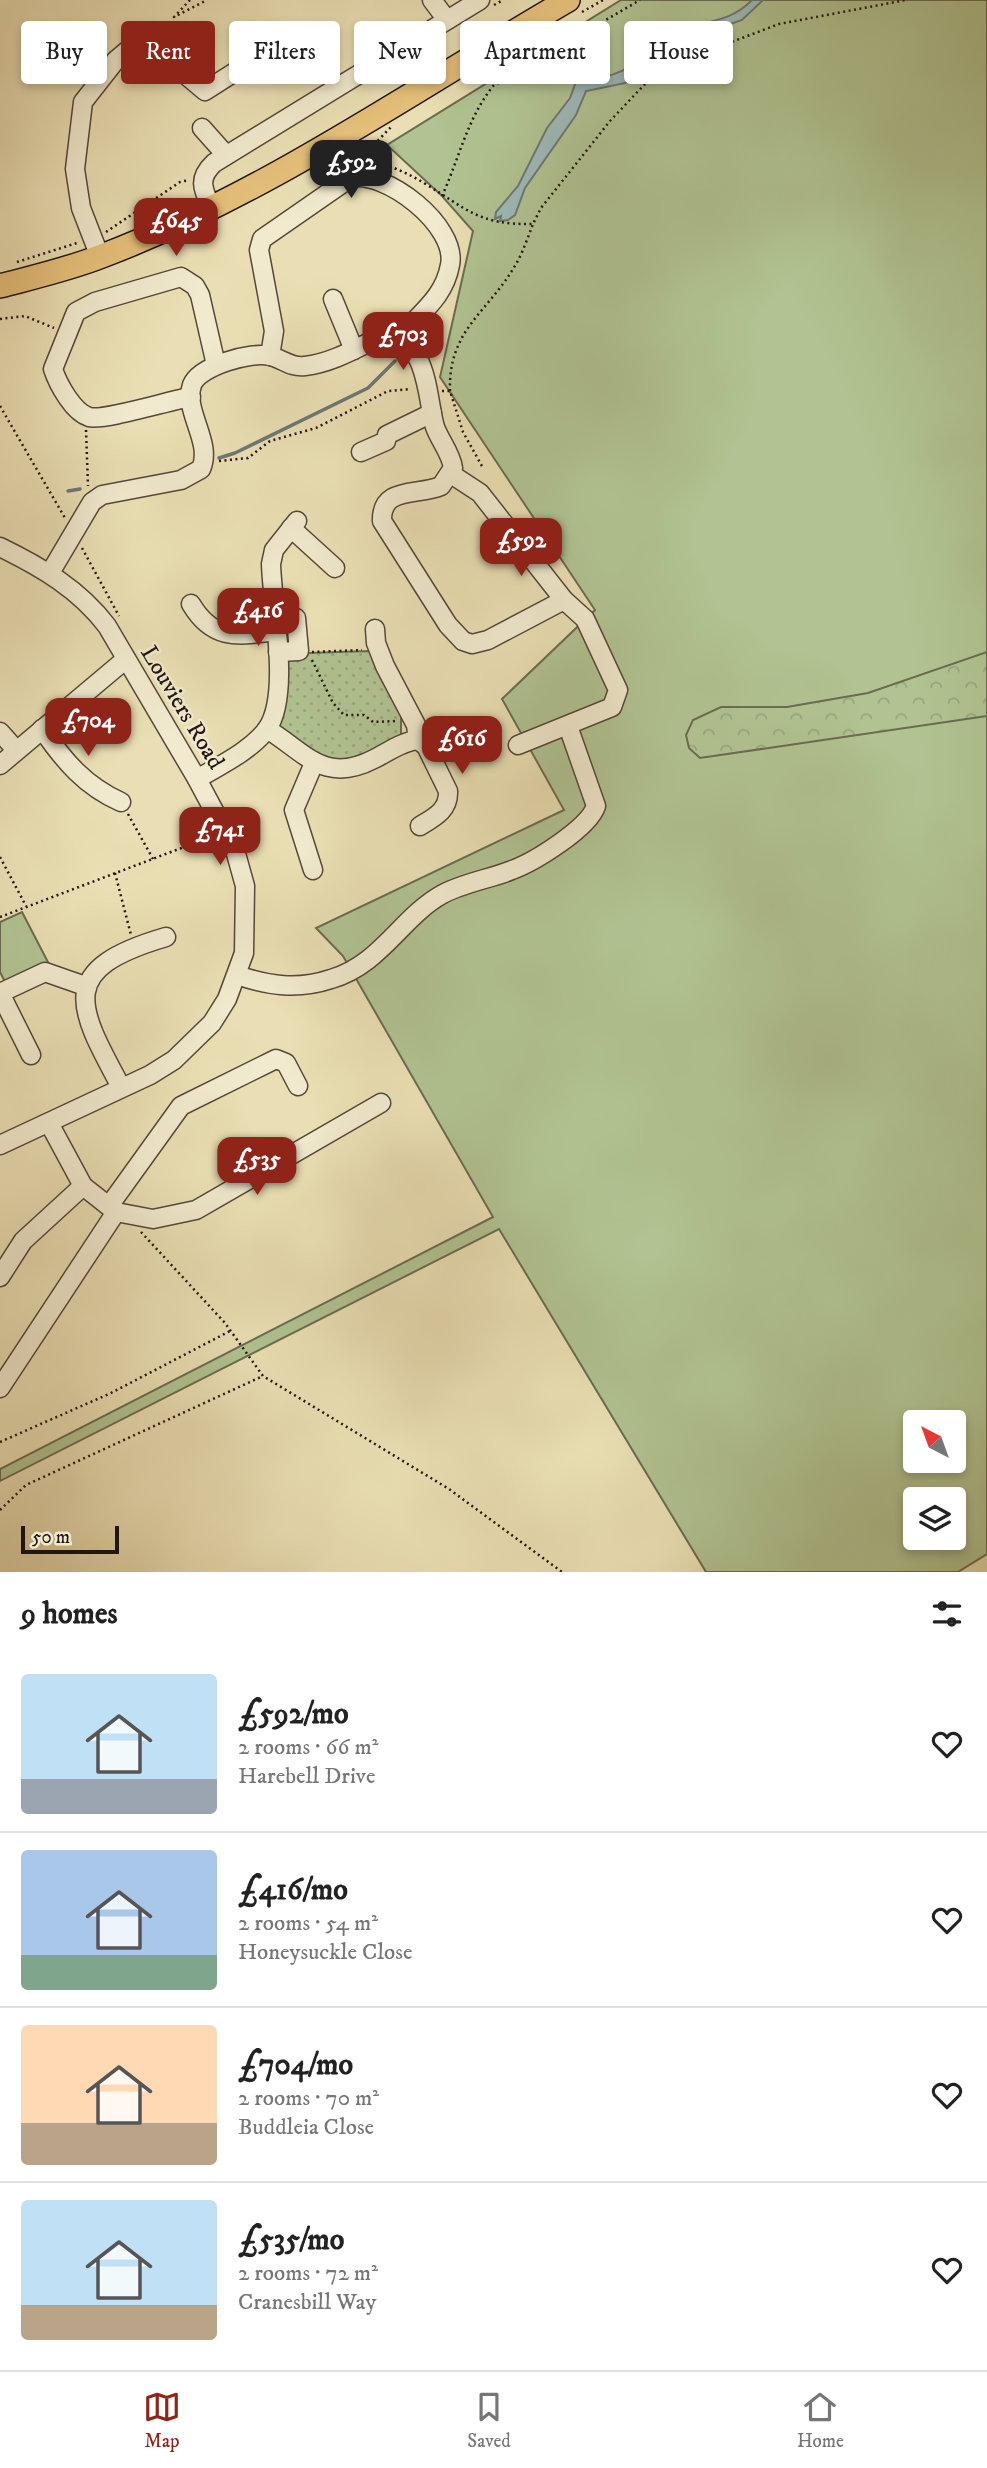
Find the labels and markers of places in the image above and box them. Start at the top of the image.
pin: £592 [310,140,392,200]
pin: £645 [135,198,217,258]
pin: £703 [362,312,444,372]
pin: £592 [480,518,562,578]
pin: £416 [217,588,299,648]
pin: £704 [47,698,129,758]
pin: £616 [421,716,503,776]
pin: £741 [179,808,261,867]
pin: £535 [216,1138,298,1197]

